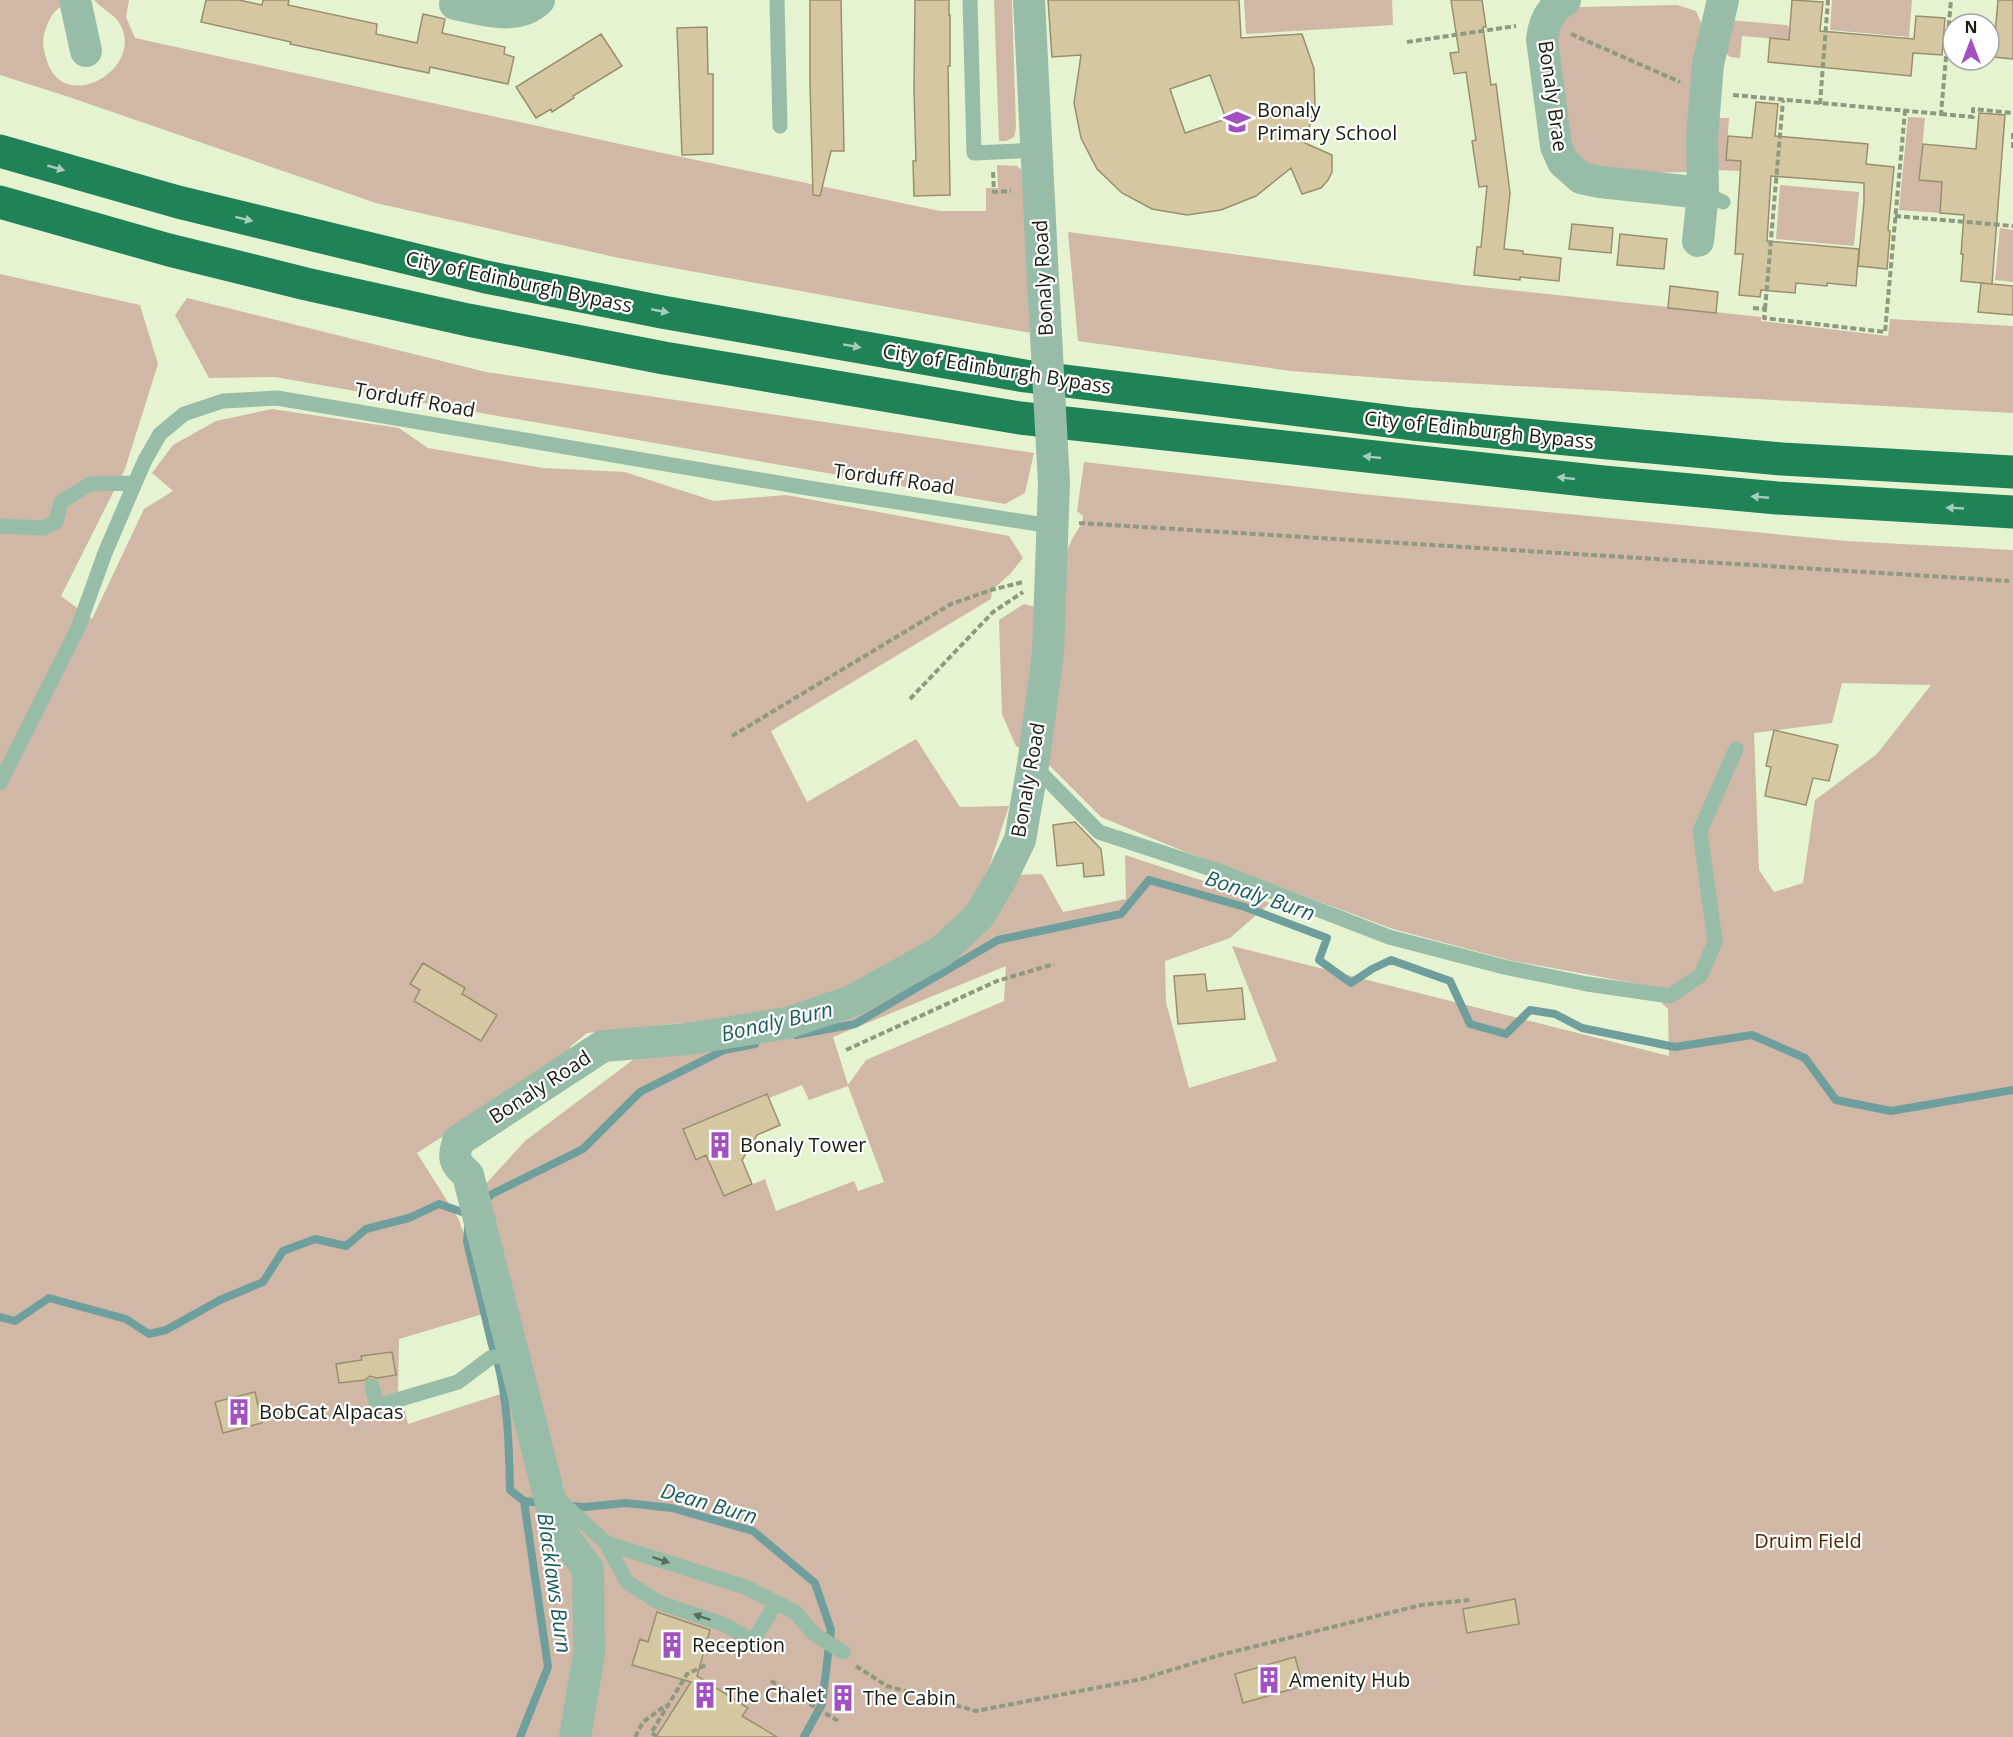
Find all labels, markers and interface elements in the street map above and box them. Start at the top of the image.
north arrow [1941,12,2001,72]
text: N [1964,16,1978,38]
street label: Bonaly Brae [1532,39,1575,153]
place label: Bonaly Primary School [1257,96,1397,146]
school or university icon: Bonaly Primary School [1222,107,1252,137]
one-way arrow [47,164,65,173]
one-way arrow [235,214,253,224]
street label: Bonaly Road [1026,219,1059,337]
street label: City of Edinburgh Bypass [403,244,635,319]
one-way arrow [651,307,670,316]
street label: City of Edinburgh Bypass [881,337,1113,400]
one-way arrow [843,341,862,350]
street label: Torduff Road [353,376,478,423]
street label: City of Edinburgh Bypass [1363,404,1595,455]
one-way arrow [1362,452,1381,462]
street label: Torduff Road [832,457,956,500]
one-way arrow [1556,473,1575,483]
one-way arrow [1750,492,1769,502]
one-way arrow [1945,504,1964,513]
street label: Bonaly Road [1004,720,1051,840]
water label: Bonaly Burn [1202,863,1319,927]
water label: Bonaly Burn [718,995,835,1047]
street label: Bonaly Road [484,1044,596,1130]
building icon: Bonaly Tower [705,1130,735,1160]
place label: Bonaly Tower [740,1131,867,1158]
building icon: BobCat Alpacas [224,1397,254,1427]
place label: BobCat Alpacas [259,1398,404,1425]
water label: Dean Burn [658,1476,761,1530]
water label: Blacklaws Burn [531,1511,579,1655]
park label: Druim Field [1754,1527,1862,1554]
one-way arrow [653,1556,671,1565]
one-way arrow [693,1612,711,1621]
building icon: Reception [657,1630,687,1660]
place label: Reception [692,1631,785,1658]
building icon: Amenity Hub [1254,1665,1284,1695]
place label: Amenity Hub [1289,1666,1410,1693]
building icon: The Chalet [690,1680,720,1710]
place label: The Chalet [725,1681,824,1708]
building icon: The Cabin [828,1683,858,1713]
place label: The Cabin [863,1684,956,1711]

